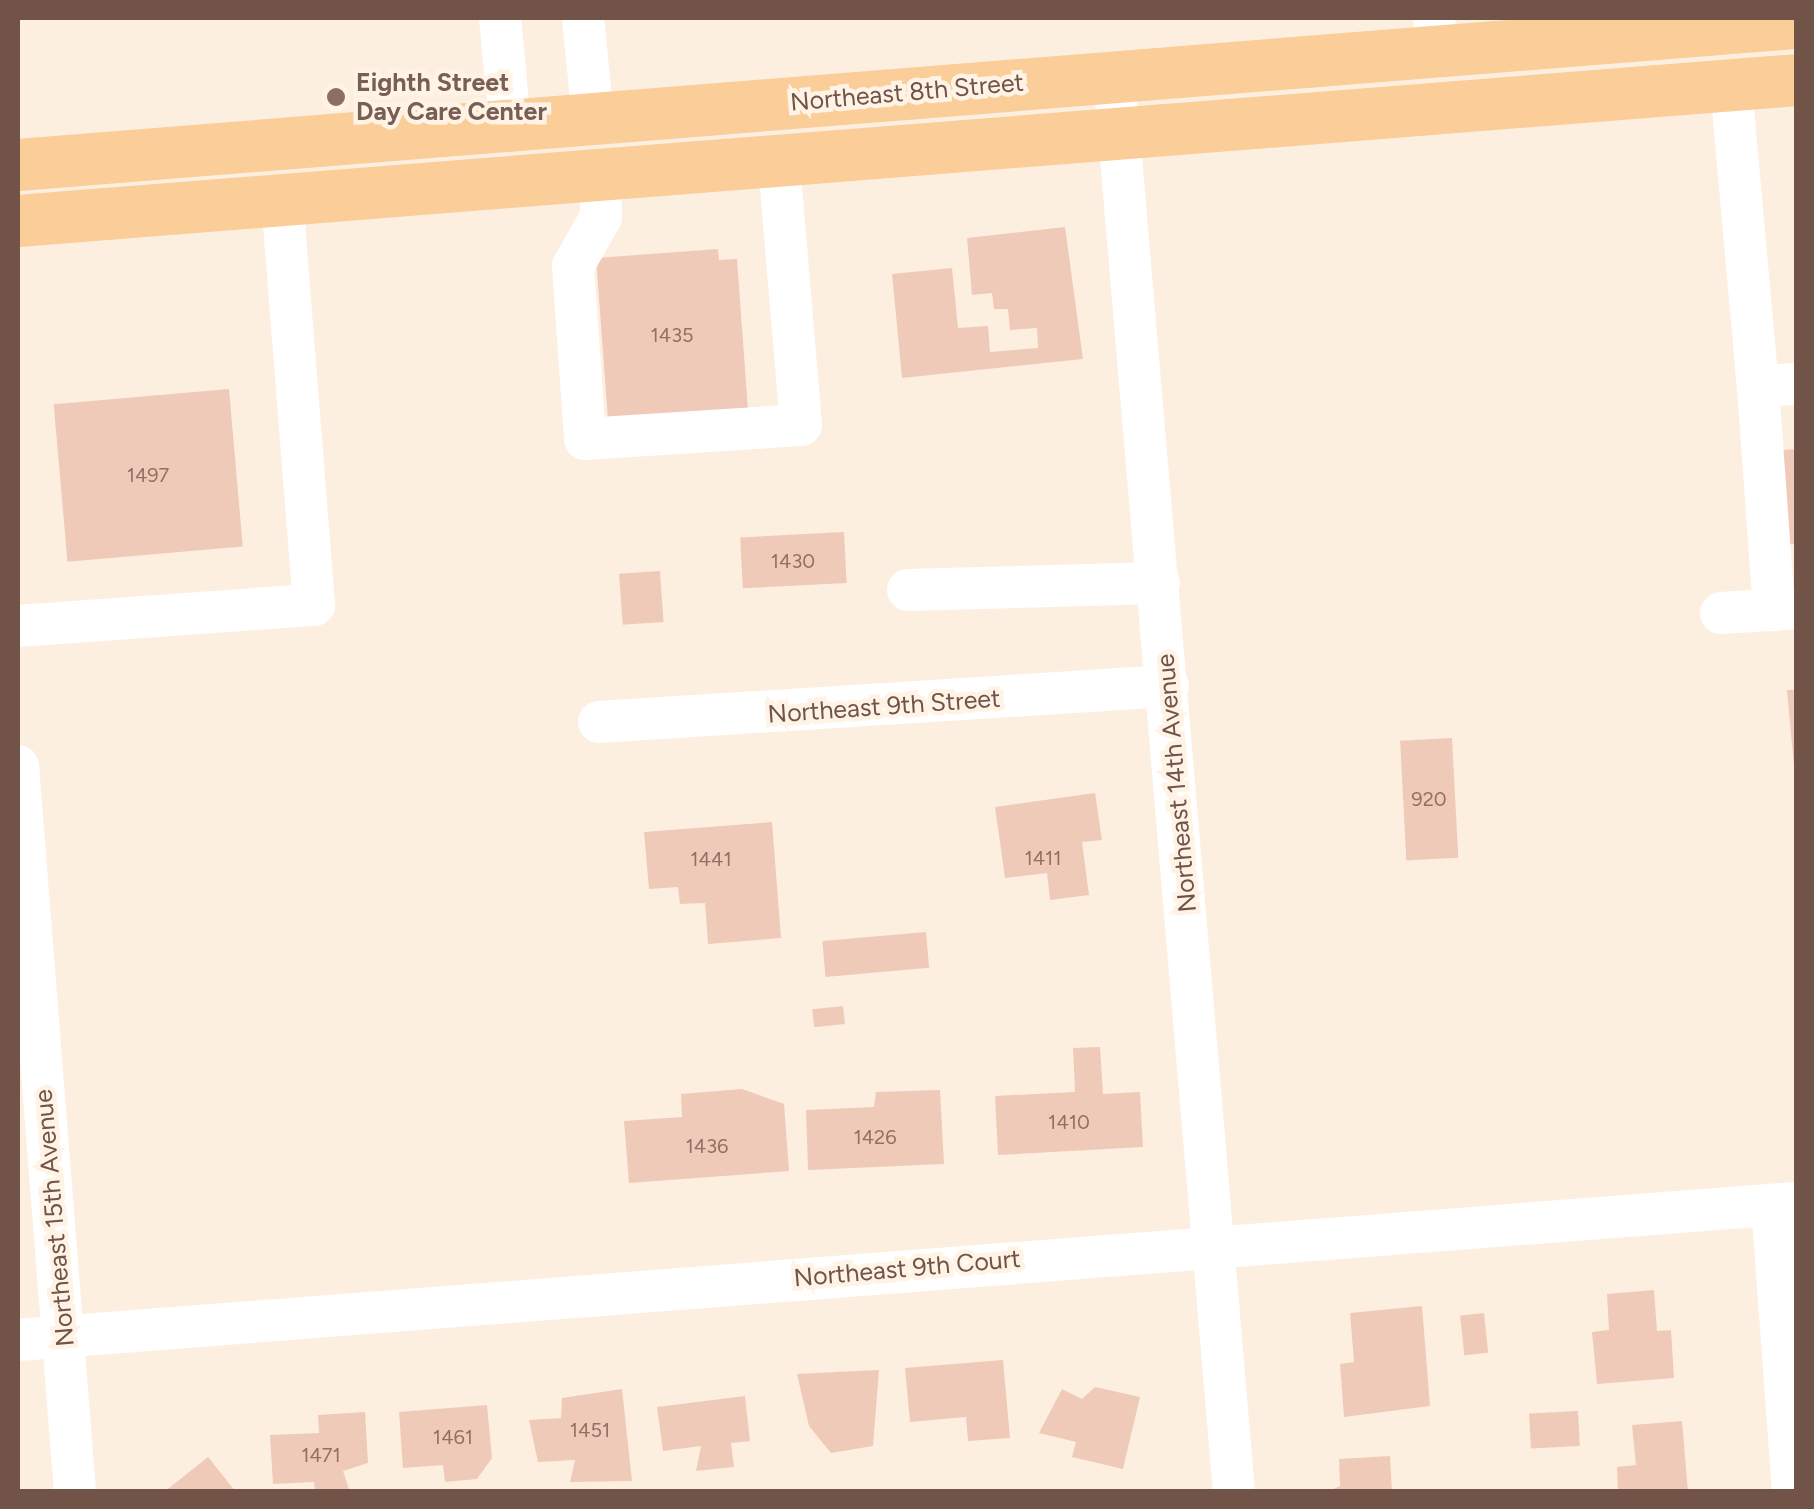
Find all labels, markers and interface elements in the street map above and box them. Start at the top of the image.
street label: Northeast 8th Street [789,67,1025,117]
place label: Eighth Street Day Care Center [356,68,547,127]
marker: Eighth Street Day Care Center [325,86,347,108]
house number: 1435 [650,323,694,347]
house number: 1497 [127,463,169,487]
house number: 1430 [771,549,815,573]
street label: Northeast 14th Avenue [1150,653,1202,913]
street label: Northeast 9th Street [767,683,1001,729]
house number: 920 [1411,787,1447,811]
house number: 1411 [1024,846,1062,870]
house number: 1441 [690,847,732,871]
street label: Northeast 15th Avenue [28,1088,80,1348]
house number: 1410 [1048,1110,1090,1134]
house number: 1426 [853,1125,897,1149]
house number: 1436 [686,1134,728,1158]
street label: Northeast 9th Court [792,1243,1022,1293]
house number: 1451 [570,1418,610,1442]
house number: 1461 [433,1425,473,1449]
house number: 1471 [301,1443,341,1467]

